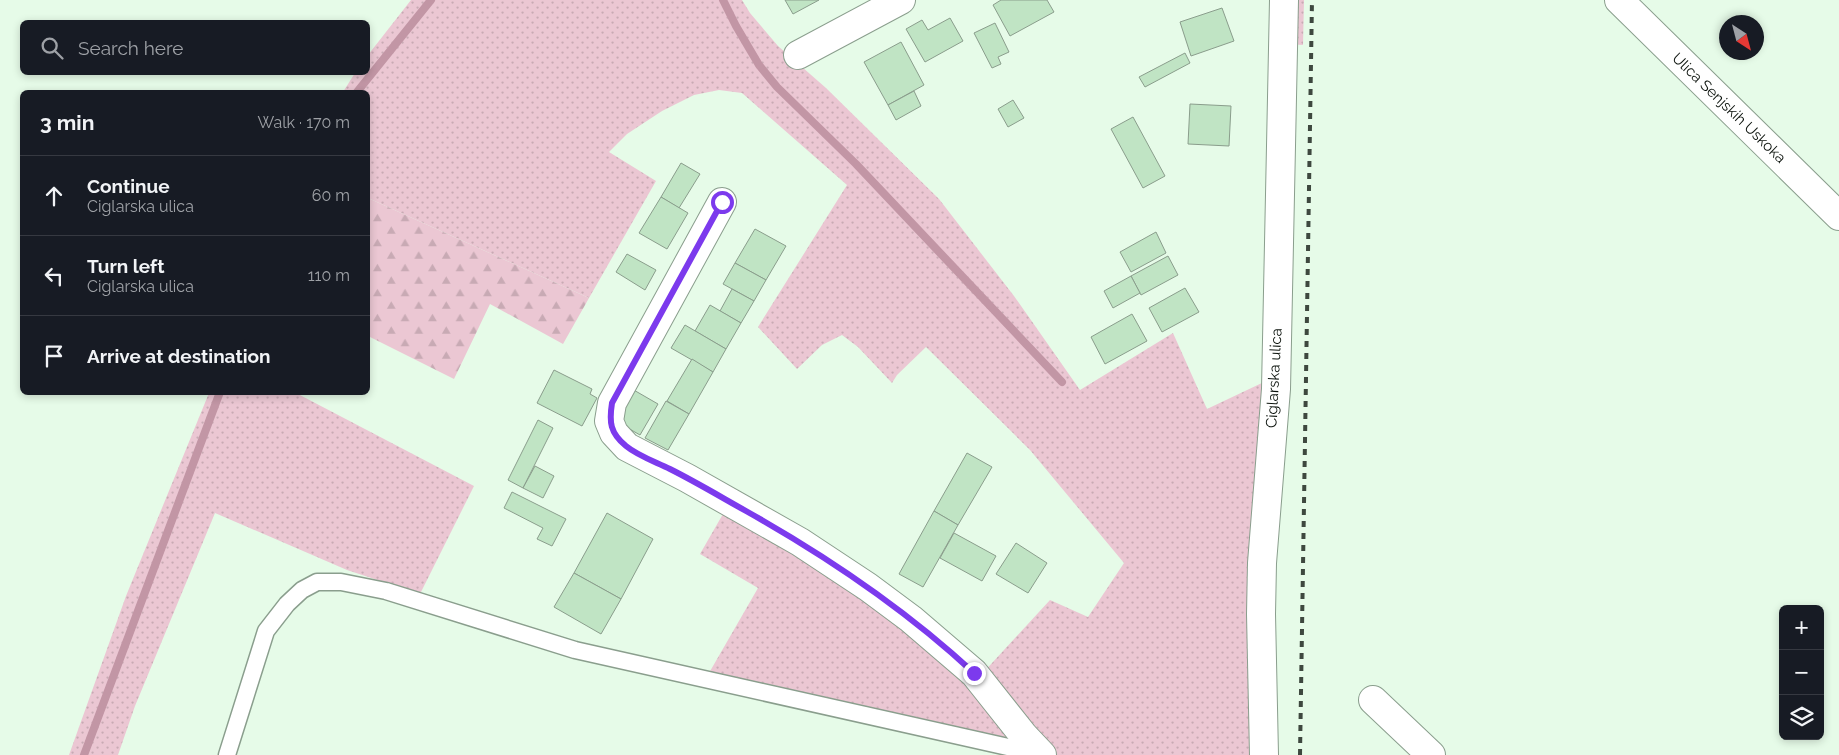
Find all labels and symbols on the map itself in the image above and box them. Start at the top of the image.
north arrow [1719,15,1764,60]
street label: Ulica Senjskih Uskoka [1668,49,1790,167]
route start [711,191,734,214]
street label: Ciglarska ulica [1262,328,1286,428]
route end [963,662,986,685]

